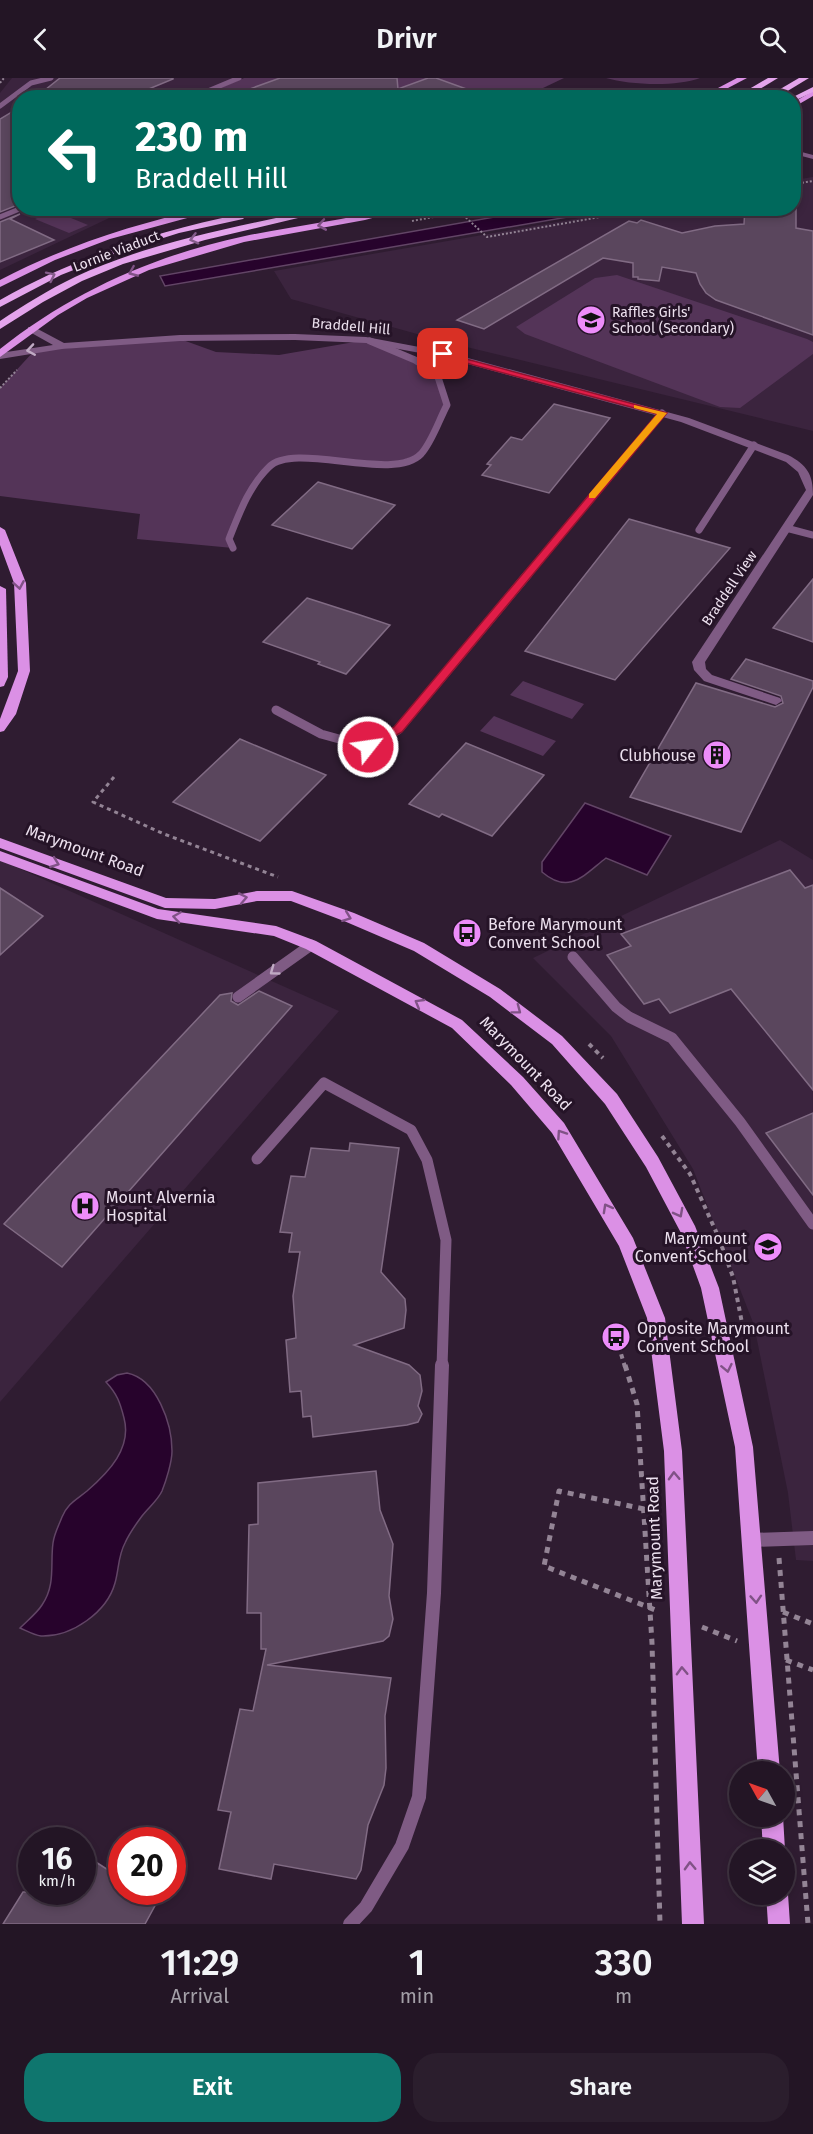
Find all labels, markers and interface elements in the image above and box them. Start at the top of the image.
icon: back [24,23,57,56]
text: Drivr [376,23,437,55]
icon: search [756,23,789,56]
text: 230 m [135,112,248,162]
icon: left [36,114,114,192]
text: Braddell Hill [135,163,287,195]
one-way arrow [317,218,327,231]
street label: Lornie Viaduct [71,227,163,276]
one-way arrow [189,231,199,244]
one-way arrow [129,265,140,277]
one-way arrow [45,271,56,283]
school or university icon: Raffles Girls' School (Secondary) [575,304,607,336]
place label: Raffles Girls' School (Secondary) [612,304,734,337]
street label: Braddell Hill [311,315,391,338]
pin [417,328,468,379]
icon: arrive [426,337,459,370]
one-way arrow [26,344,36,356]
street label: Braddell View [698,548,761,629]
one-way arrow [12,580,25,590]
position arrow [336,715,400,779]
building icon: Clubhouse [701,739,733,771]
place label: Clubhouse [619,746,696,765]
street label: Marymount Road [23,820,146,881]
one-way arrow [49,856,60,869]
one-way arrow [237,892,247,905]
one-way arrow [341,909,352,922]
one-way arrow [172,911,182,923]
place label: Before Marymount Convent School [488,915,623,952]
bus stop icon: Before Marymount Convent School [451,917,483,949]
one-way arrow [270,964,281,975]
one-way arrow [415,999,426,1010]
one-way arrow [511,1003,522,1014]
street label: Marymount Road [476,1012,575,1114]
one-way arrow [557,1130,568,1141]
place label: Mount Alvernia Hospital [106,1188,216,1225]
hospital icon: Mount Alvernia Hospital [69,1190,101,1222]
one-way arrow [603,1203,614,1214]
one-way arrow [672,1207,683,1217]
place label: Marymount Convent School [635,1229,747,1266]
school or university icon: Marymount Convent School [752,1231,784,1263]
place label: Opposite Marymount Convent School [637,1319,790,1356]
bus stop icon: Opposite Marymount Convent School [600,1321,632,1353]
one-way arrow [720,1362,733,1372]
one-way arrow [668,1471,681,1480]
street label: Marymount Road [643,1476,666,1600]
one-way arrow [750,1594,763,1603]
one-way arrow [676,1666,689,1675]
north arrow [729,1761,795,1827]
map controls [729,1761,795,1905]
speed limit sign: 20 [108,1827,186,1905]
button: layers [729,1839,795,1905]
text: 16 [42,1841,72,1877]
one-way arrow [684,1861,697,1870]
text: km/h [38,1872,76,1890]
text: 11:29 [160,1941,239,1985]
text: 1 [409,1941,425,1985]
text: 330 [595,1941,653,1985]
text: Arrival [171,1984,229,2008]
text: min [400,1984,434,2008]
text: m [615,1984,632,2008]
button: Exit [24,2053,401,2122]
button: Share [413,2053,789,2122]

